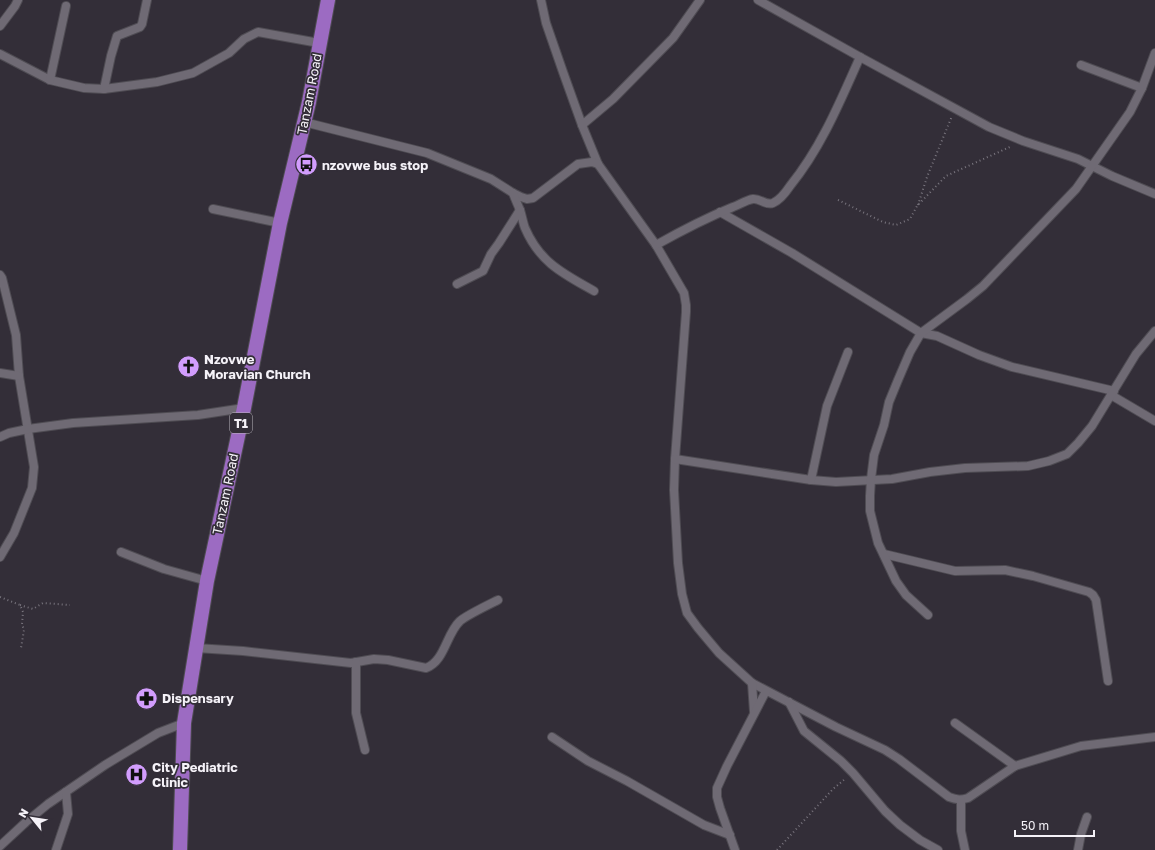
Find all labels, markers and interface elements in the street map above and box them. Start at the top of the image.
street label: Tanzam Road [293,52,325,136]
bus stop icon: nzovwe bus stop [293,152,319,178]
place label: nzovwe bus stop [322,157,428,173]
place label: Nzovwe Moravian Church [204,351,311,382]
church icon: Nzovwe Moravian Church [176,353,202,379]
road number: T1 [230,413,252,433]
street label: Tanzam Road [209,452,241,536]
pharmacy icon: Dispensary [133,685,159,711]
place label: Dispensary [162,690,234,706]
place label: City Pediatric Clinic [152,759,238,790]
hospital icon: City Pediatric Clinic [123,761,149,787]
north arrow [12,798,52,838]
text: N [15,806,31,820]
scale bar [1015,812,1094,838]
text: 50 m [1021,818,1049,833]

